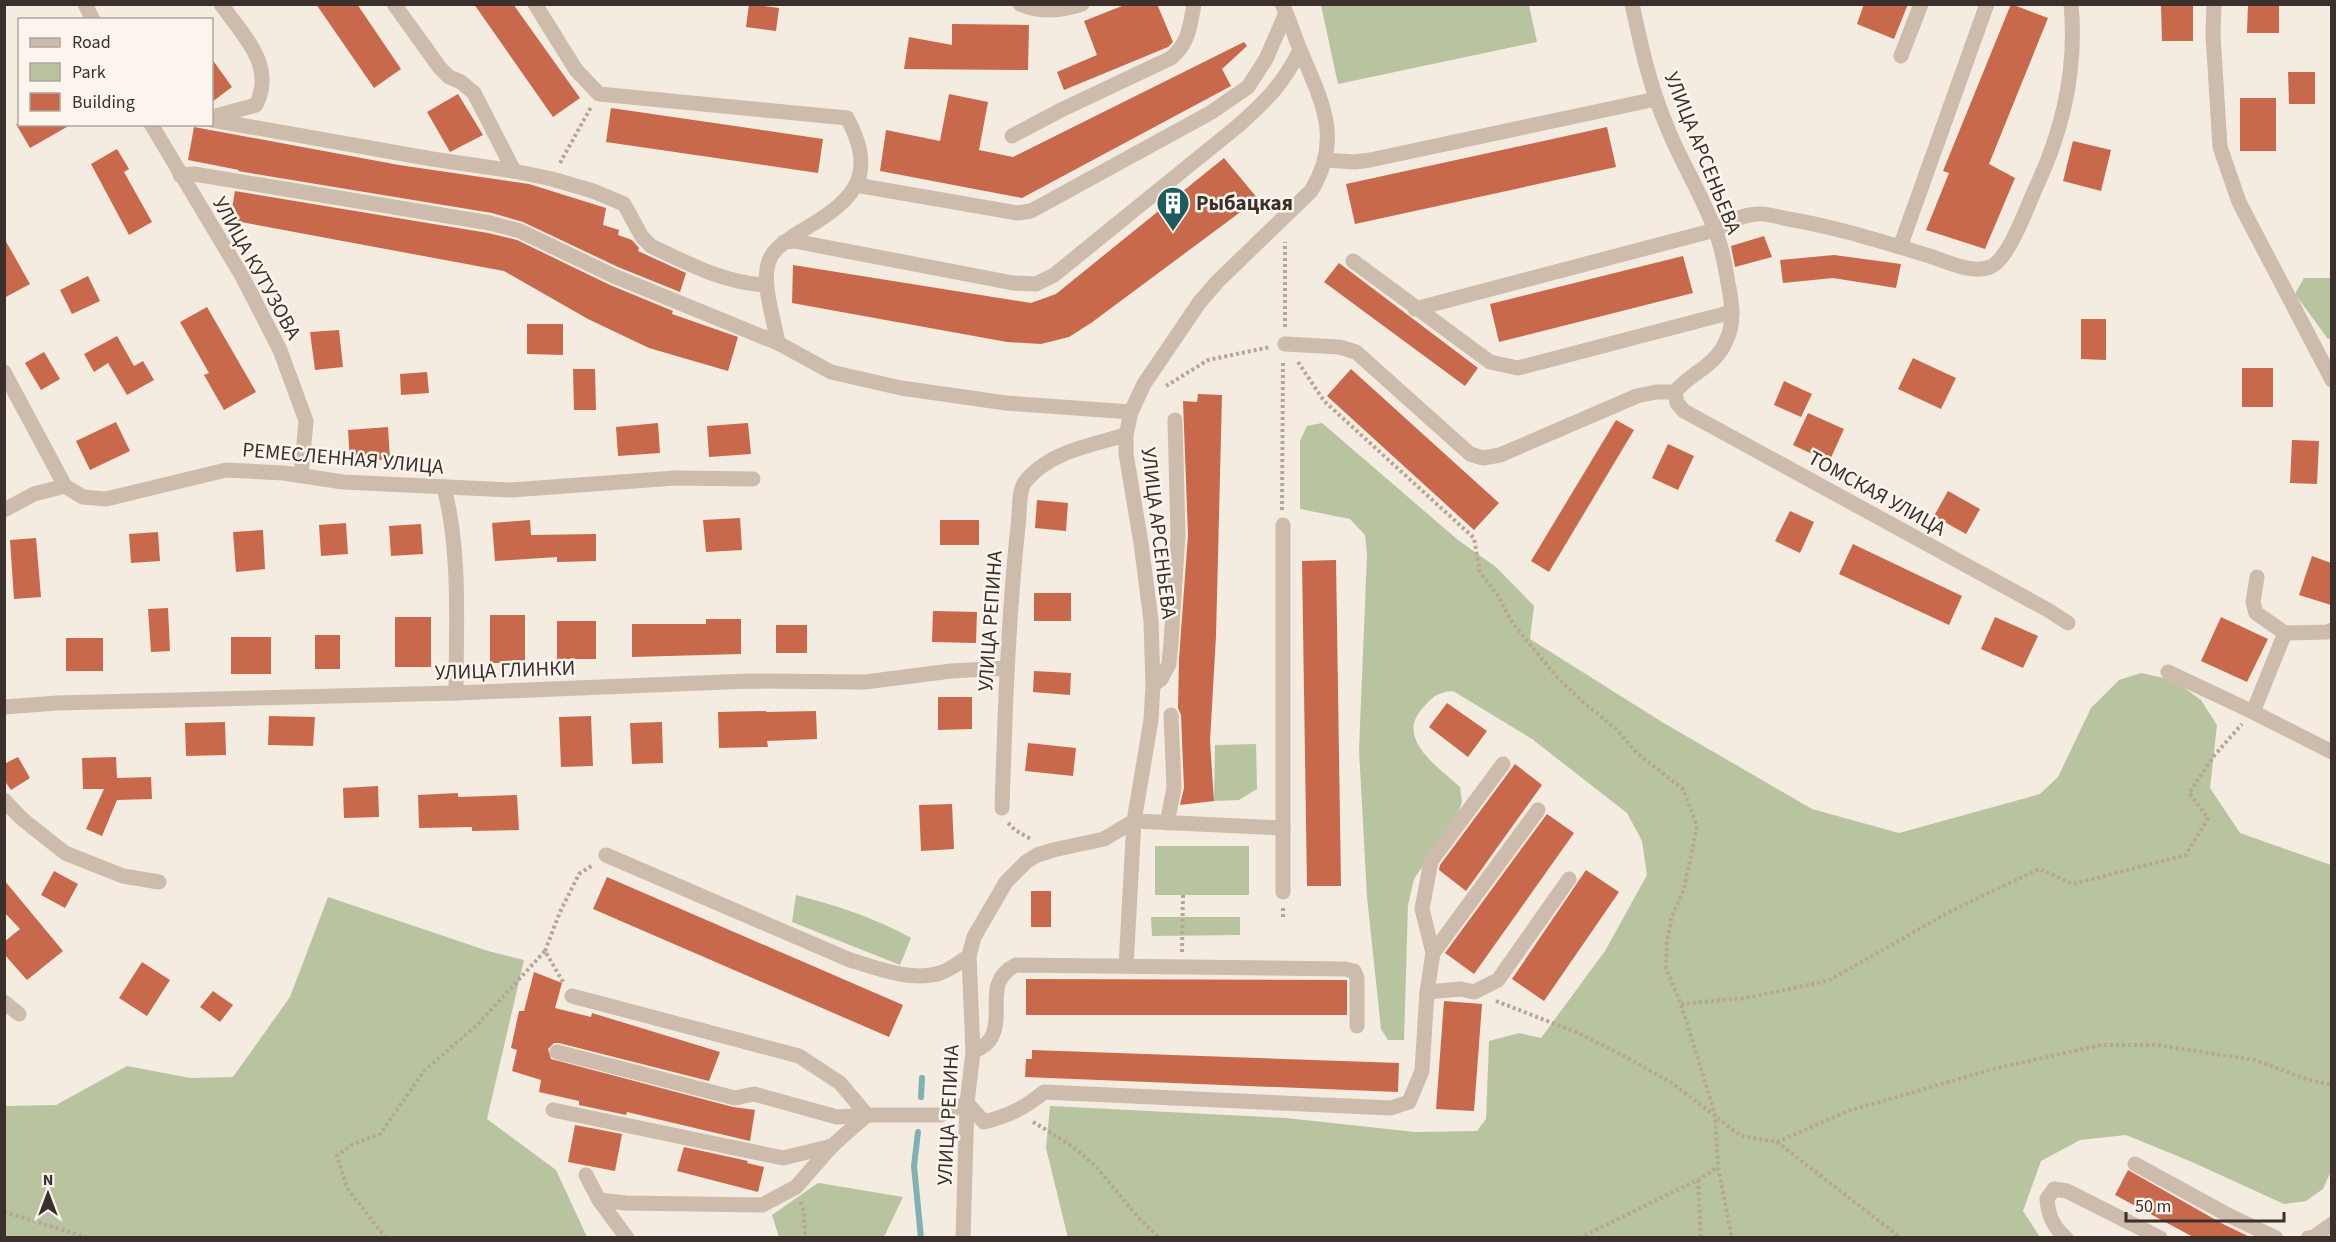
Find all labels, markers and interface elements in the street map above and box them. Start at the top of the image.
legend [18,18,213,126]
text: Road [72,30,111,55]
text: Park [72,60,106,85]
street label: УЛИЦА АРСЕНЬЕВА [1657,67,1749,239]
text: Building [72,90,135,115]
building icon: Рыбацкая [1155,185,1191,232]
place label: Рыбацкая [1196,188,1293,218]
street label: УЛИЦА КУТУЗОВА [205,191,309,345]
street label: РЕМЕСЛЕННАЯ УЛИЦА [241,434,446,482]
street label: ТОМСКАЯ УЛИЦА [1803,443,1952,544]
street label: УЛИЦА АРСЕНЬЕВА [1134,445,1184,621]
street label: УЛИЦА РЕПИНА [970,549,1010,692]
street label: УЛИЦА ГЛИНКИ [434,653,576,687]
street label: УЛИЦА РЕПИНА [929,1043,967,1186]
north arrow [18,1164,78,1224]
text: N [43,1169,53,1191]
scale bar [2126,1185,2284,1223]
text: 50 m [2135,1194,2171,1219]

